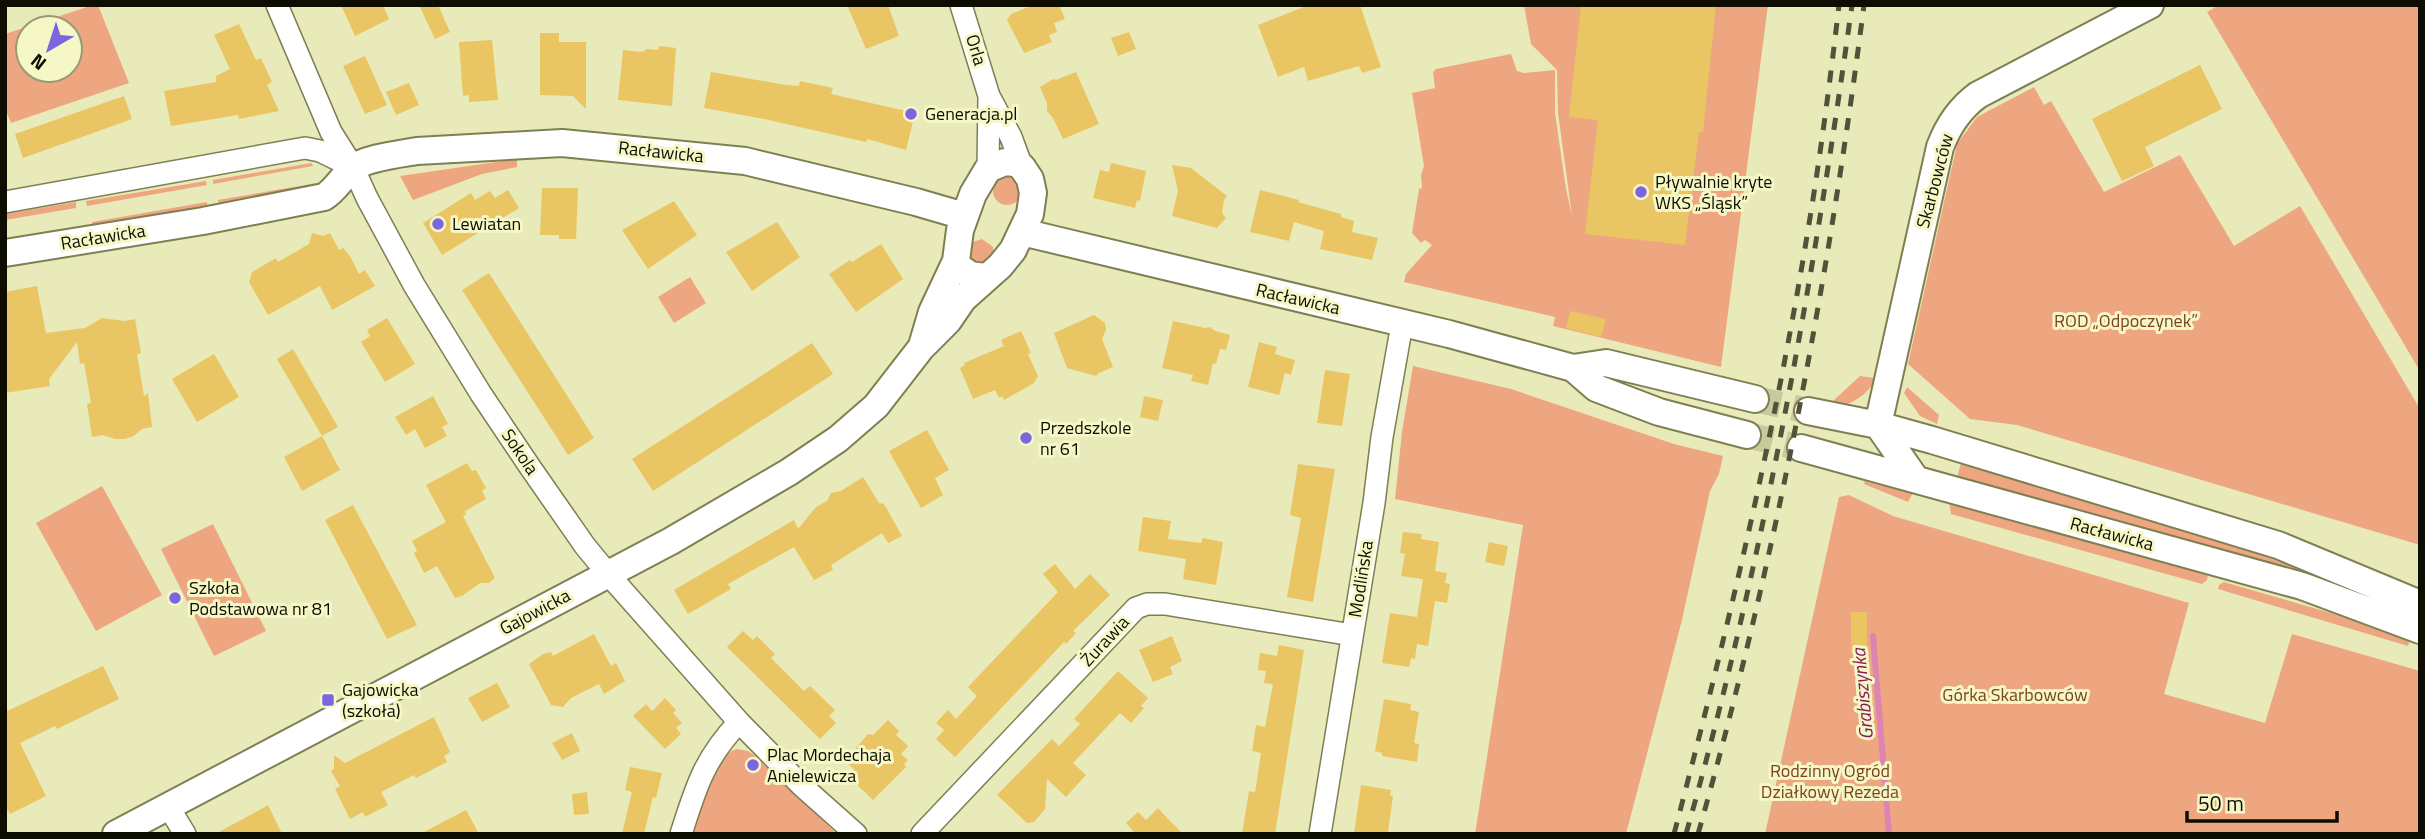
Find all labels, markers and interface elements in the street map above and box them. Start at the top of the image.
north arrow [14,14,84,84]
street label: Orla [959,31,994,69]
text: N [24,47,52,78]
place label: Generacja.pl [925,100,1018,127]
marker: Generacja.pl [903,106,919,122]
street label: Skarbowców [1909,130,1960,231]
street label: Racławicka [617,134,705,169]
place label: Pływalnie kryte WKS „Śląsk” [1655,168,1772,216]
marker: Pływalnie kryte WKS „Śląsk” [1633,184,1649,200]
place label: Lewiatan [452,210,521,237]
street label: Racławicka [59,216,147,257]
marker: Lewiatan [430,216,446,232]
street label: Racławicka [1253,276,1343,321]
park label: ROD „Odpoczynek” [2054,307,2198,334]
place label: Przedszkole nr 61 [1040,414,1131,462]
street label: Sokola [495,423,546,480]
marker: Przedszkole nr 61 [1018,430,1034,446]
street label: Racławicka [2067,509,2157,558]
street label: Modlińska [1341,538,1380,619]
place label: Szkoła Podstawowa nr 81 [189,574,332,622]
street label: Gajowicka [495,582,575,641]
marker: Szkoła Podstawowa nr 81 [167,590,183,606]
street label: Żurawia [1074,609,1135,672]
water label: Grabiszynka [1843,646,1880,741]
place label: Gajowicka (szkoła) [342,676,419,724]
park label: Górka Skarbowców [1942,681,2088,708]
marker: Gajowicka (szkoła) [320,692,336,708]
place label: Plac Mordechaja Anielewicza [767,741,891,789]
marker: Plac Mordechaja Anielewicza [745,757,761,773]
park label: Rodzinny Ogród Działkowy Rezeda [1761,757,1899,805]
scale bar [2187,780,2338,824]
text: 50 m [2198,787,2244,819]

